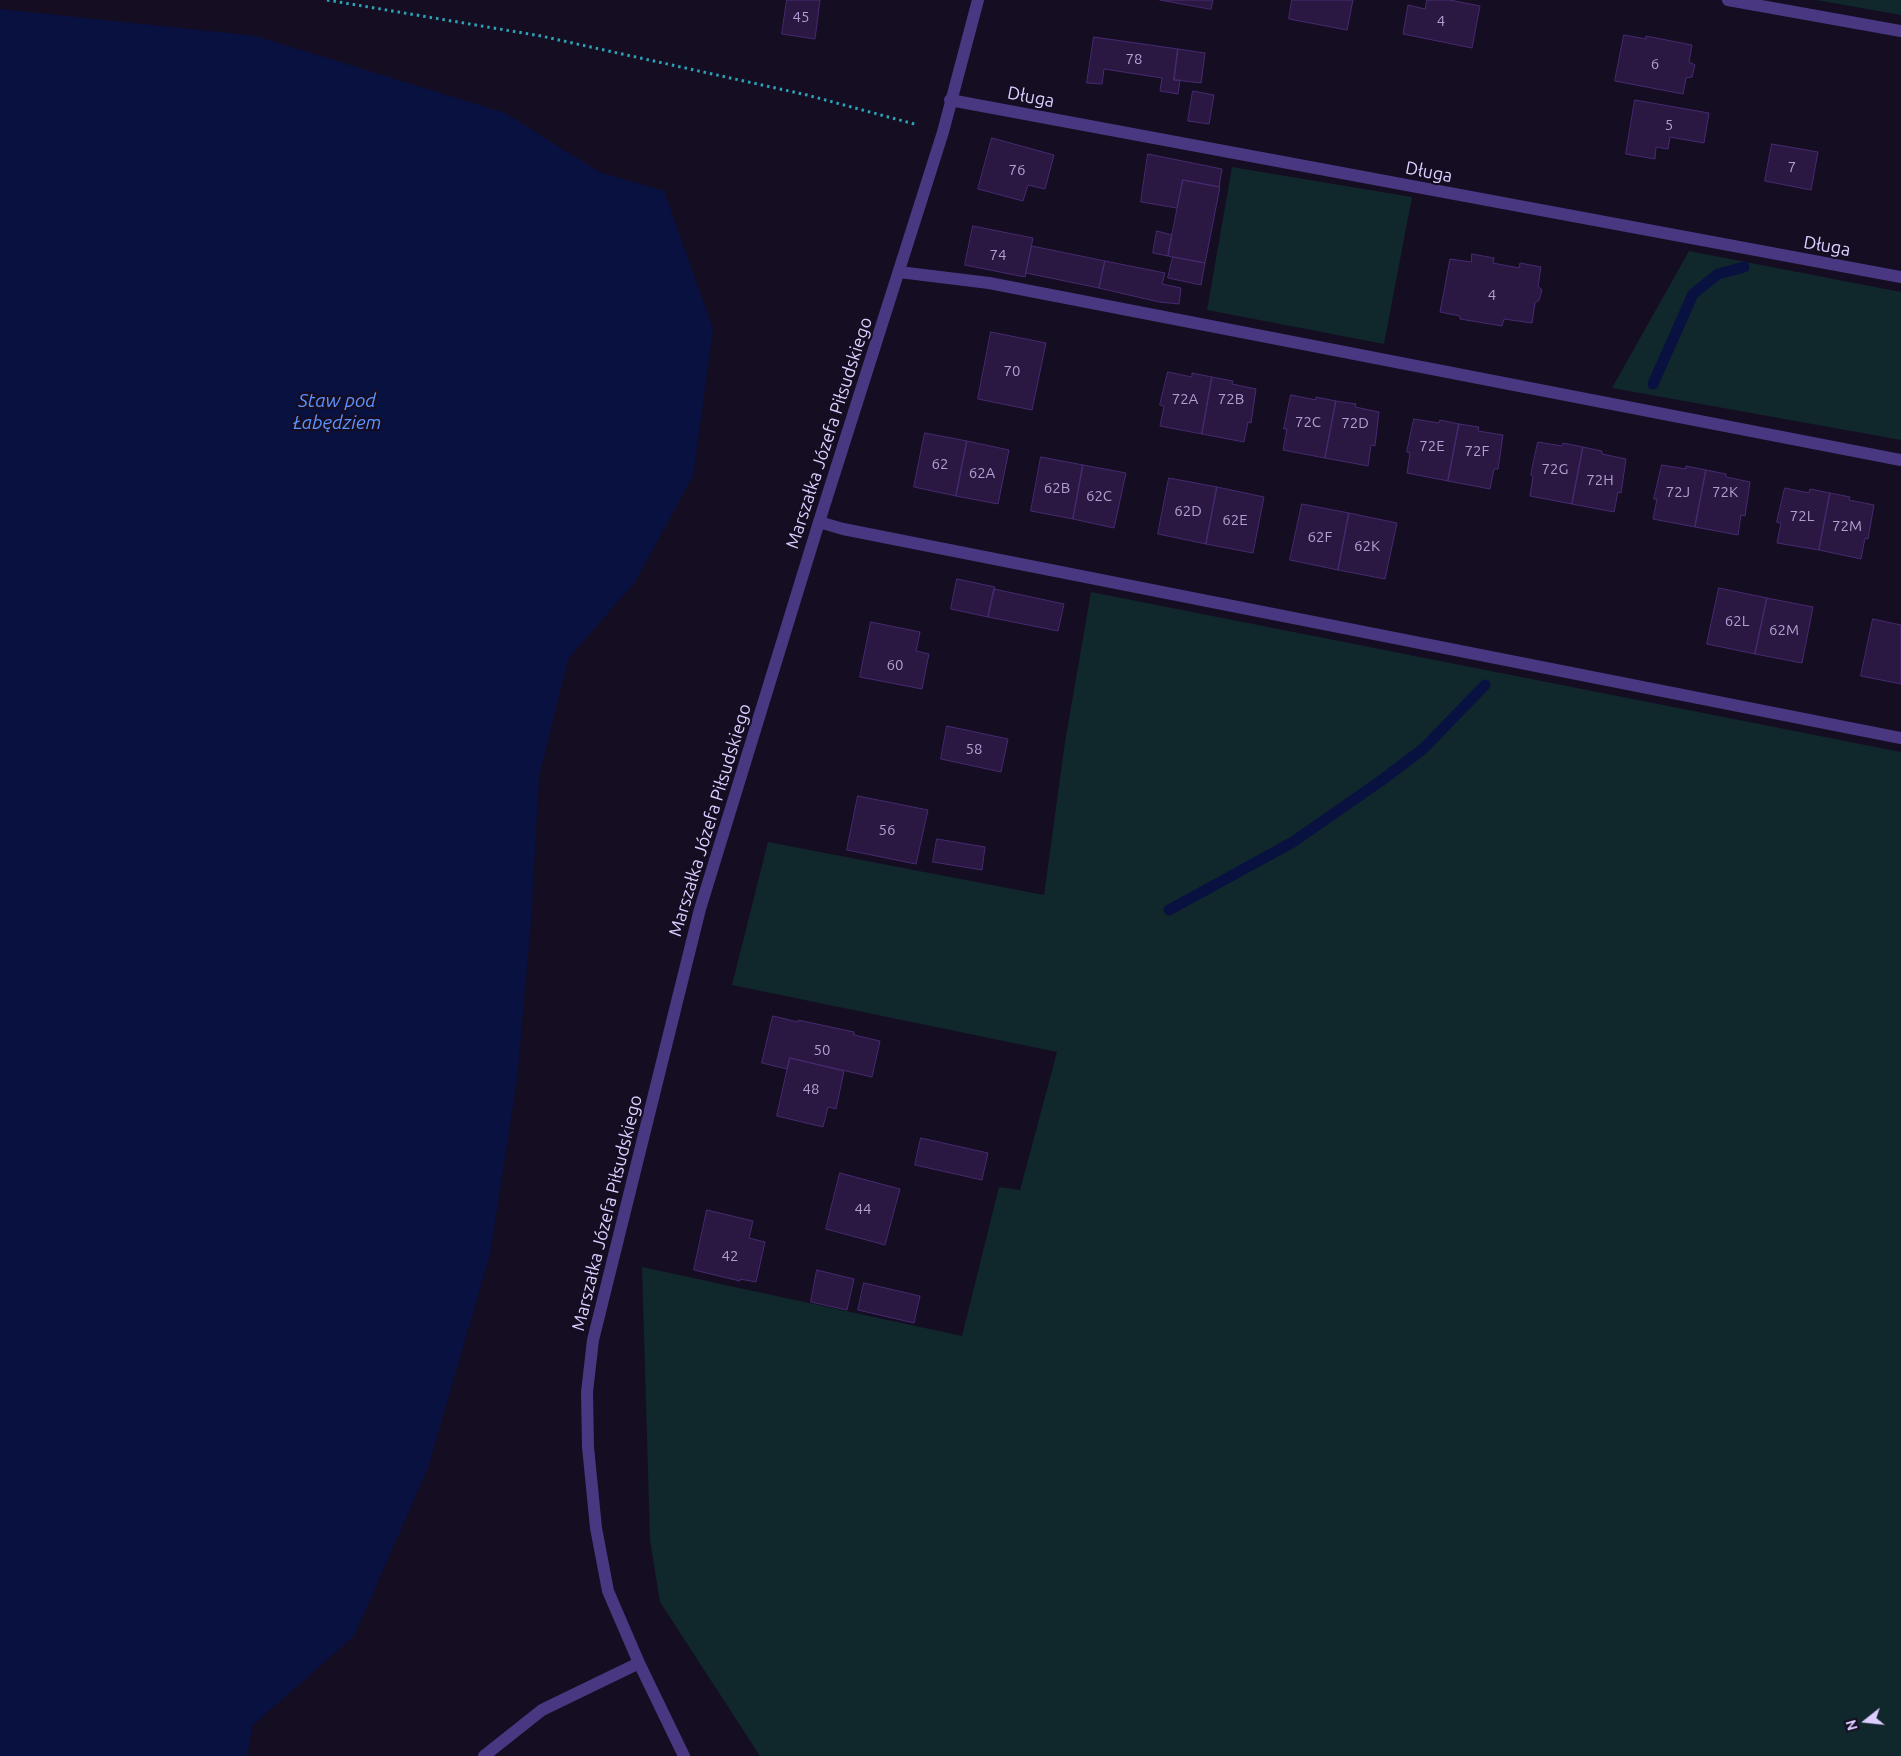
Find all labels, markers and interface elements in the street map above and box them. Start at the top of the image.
house number: 45 [793,8,809,26]
house number: 4 [1437,12,1445,30]
house number: 78 [1126,50,1142,68]
house number: 6 [1651,55,1659,73]
street label: Długa [1006,82,1056,112]
house number: 5 [1665,116,1673,134]
street label: Długa [1404,157,1454,187]
house number: 7 [1788,158,1796,176]
house number: 76 [1009,161,1025,179]
street label: Długa [1802,231,1852,261]
house number: 74 [990,246,1006,264]
house number: 4 [1488,286,1496,304]
street label: Marszałka Józefa Piłsudskiego [781,314,877,552]
house number: 70 [1004,362,1020,380]
water label: Staw pod Łabędziem [293,390,381,434]
house number: 72A [1172,390,1198,408]
house number: 72B [1218,390,1244,408]
house number: 72C [1295,413,1321,431]
house number: 72D [1341,414,1369,432]
house number: 72E [1419,437,1445,455]
house number: 72F [1465,442,1489,460]
house number: 62 [932,455,948,473]
house number: 72G [1542,460,1568,478]
house number: 62A [969,464,995,482]
house number: 72H [1586,471,1614,489]
house number: 62B [1044,479,1070,497]
house number: 72J [1666,483,1690,501]
house number: 72K [1712,483,1738,501]
house number: 62C [1086,487,1112,505]
house number: 62D [1174,502,1202,520]
house number: 72L [1790,507,1814,525]
house number: 62E [1222,511,1248,529]
house number: 72M [1832,517,1862,535]
house number: 62F [1308,528,1332,546]
house number: 62K [1354,537,1380,555]
house number: 62L [1725,612,1749,630]
house number: 62M [1769,621,1799,639]
house number: 60 [887,656,903,674]
street label: Marszałka Józefa Piłsudskiego [664,701,756,939]
house number: 58 [966,740,982,758]
house number: 56 [879,821,895,839]
house number: 50 [814,1041,830,1059]
house number: 48 [803,1080,819,1098]
street label: Marszałka Józefa Piłsudskiego [567,1093,647,1333]
house number: 44 [855,1200,871,1218]
house number: 42 [722,1247,738,1265]
north arrow [1841,1696,1891,1746]
text: N [1842,1718,1861,1732]

